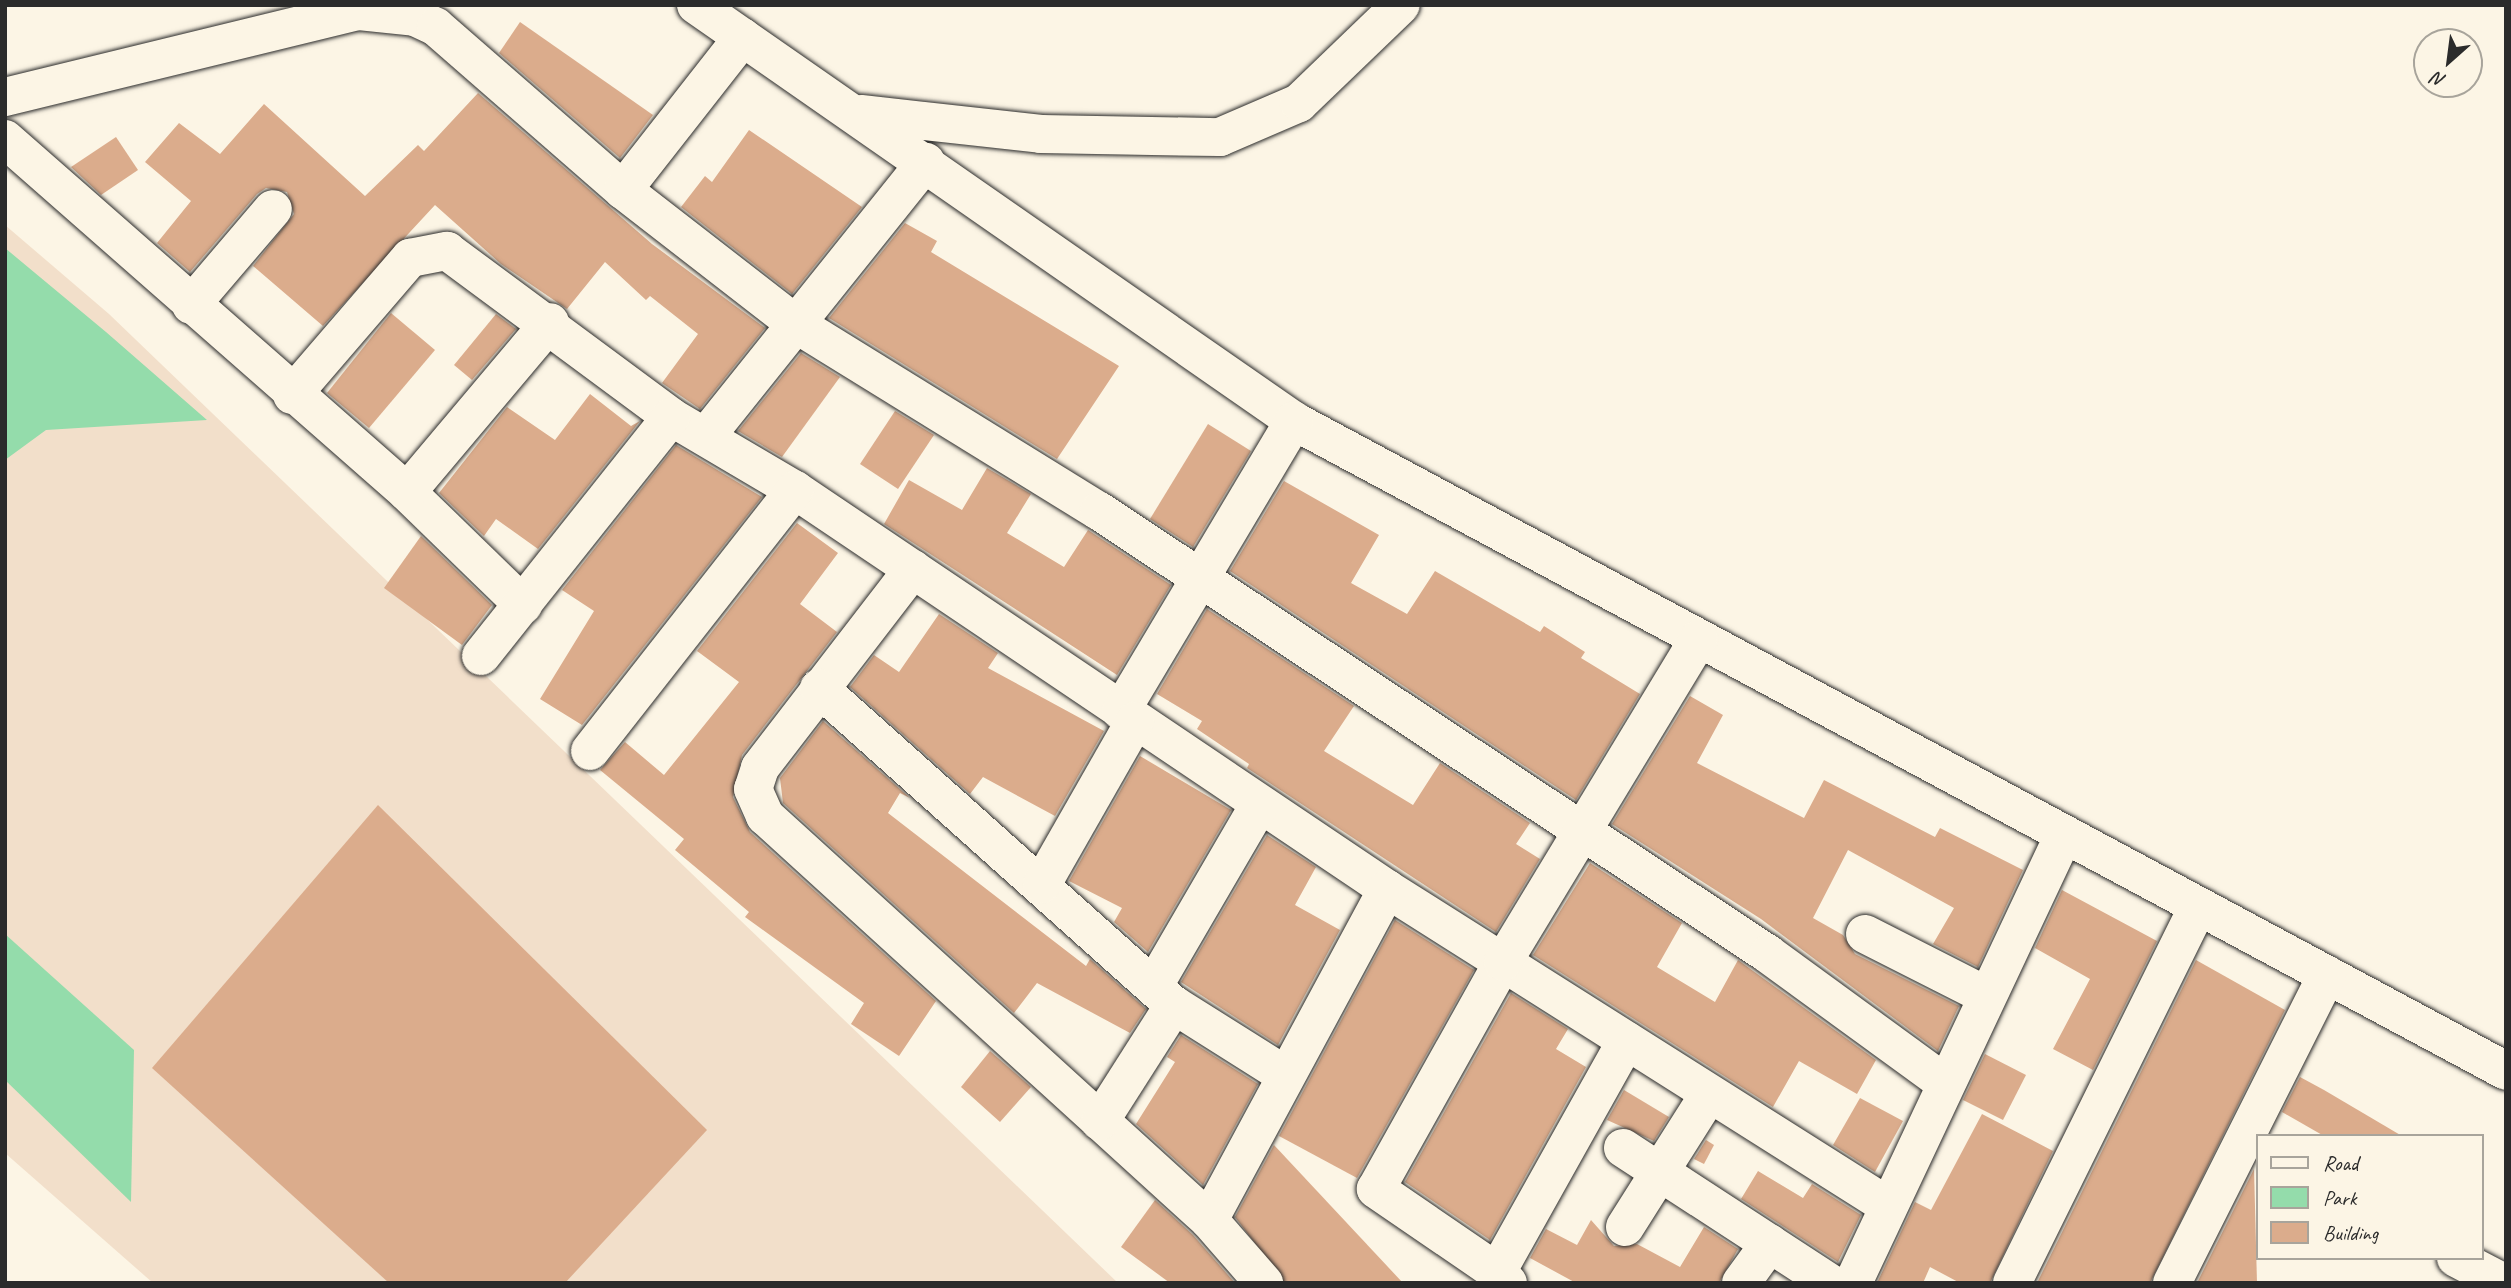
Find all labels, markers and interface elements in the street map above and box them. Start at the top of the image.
north arrow [2413,28,2483,98]
text: N [2428,66,2450,93]
legend [2256,1134,2483,1260]
text: Road [2323,1150,2358,1176]
text: Park [2323,1185,2356,1211]
text: Building [2323,1220,2378,1246]

